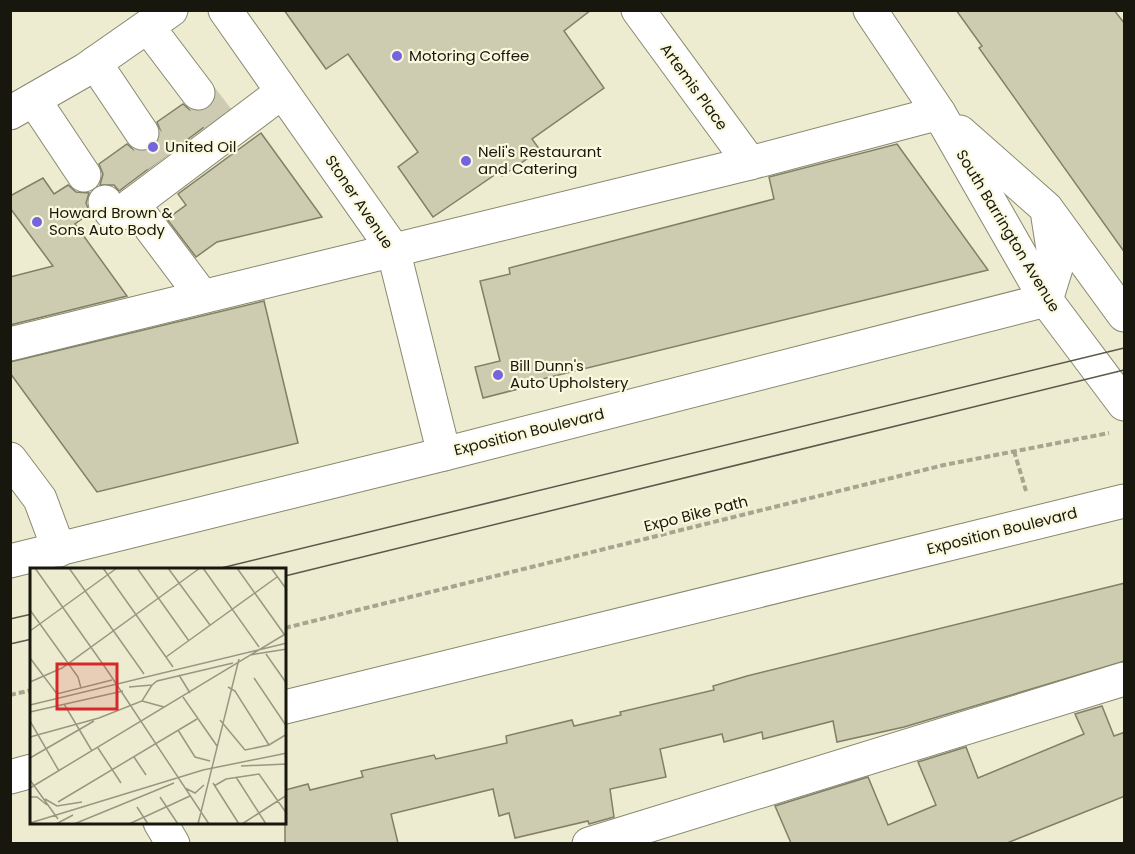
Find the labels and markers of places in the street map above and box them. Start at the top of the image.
place label: Motoring Coffee [409,45,529,66]
marker: Motoring Coffee [390,49,404,63]
place label: United Oil [165,136,237,157]
marker: United Oil [146,140,160,154]
place label: Neli's Restaurant and Catering [478,141,602,179]
marker: Neli's Restaurant and Catering [459,154,473,168]
place label: Howard Brown & Sons Auto Body [49,202,173,240]
marker: Howard Brown & Sons Auto Body [30,215,44,229]
place label: Bill Dunn's Auto Upholstery [510,355,629,393]
marker: Bill Dunn's Auto Upholstery [491,368,505,382]

